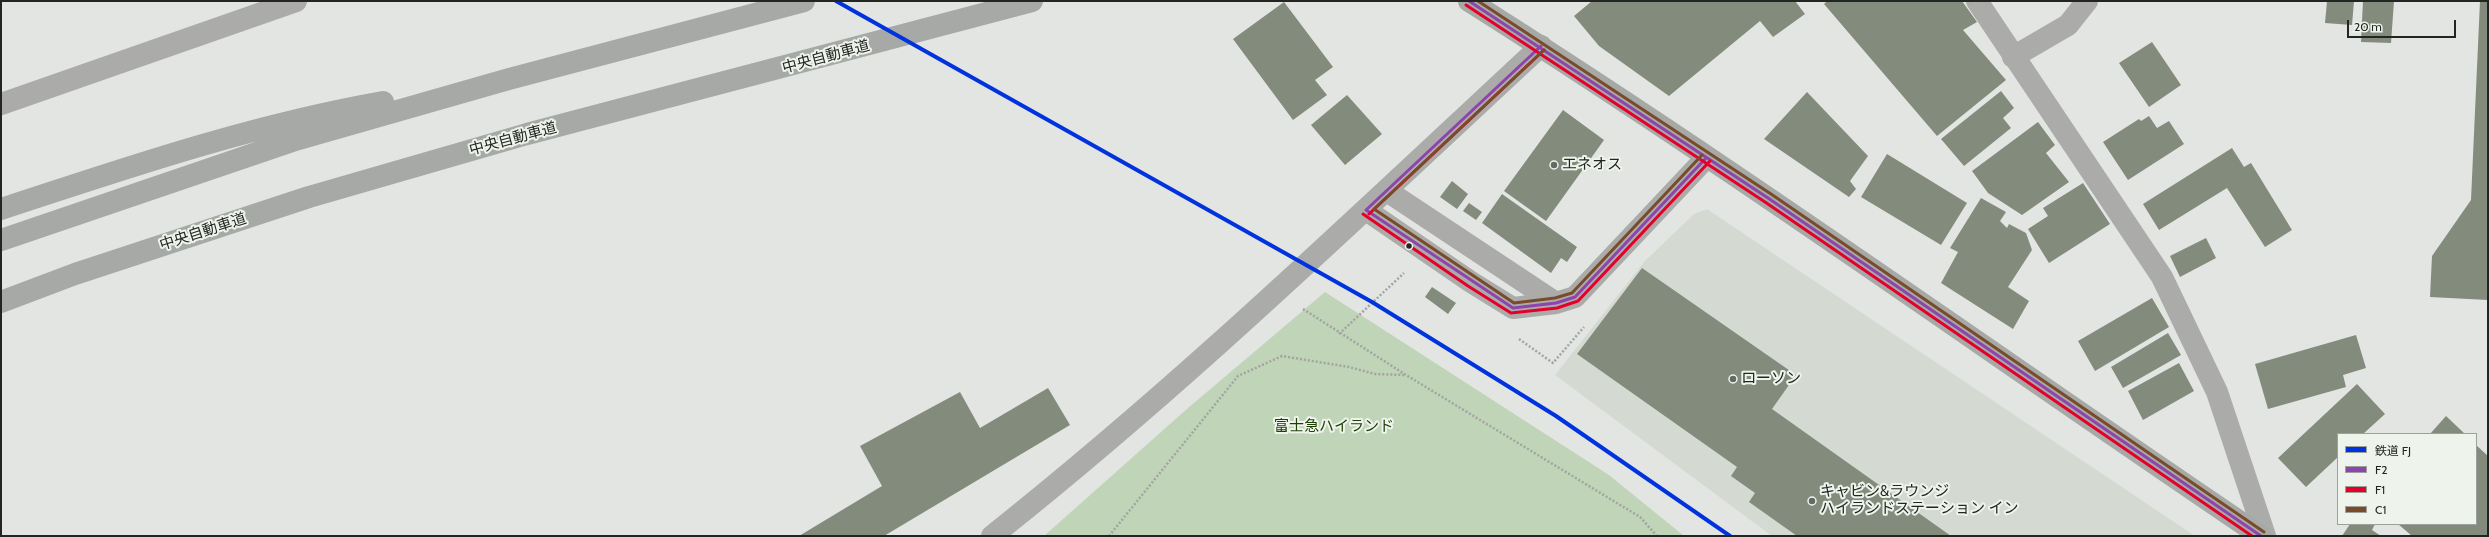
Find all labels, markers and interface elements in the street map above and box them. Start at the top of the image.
scale bar [2349,12,2458,38]
text: 20 m [2354,19,2382,34]
street label: 中央自動車道 [780,37,872,77]
street label: 中央自動車道 [467,119,559,159]
place label: エネオス [1562,156,1622,174]
marker: エネオス [1549,160,1559,170]
street label: 中央自動車道 [157,210,249,254]
unlabelled marker [1404,241,1414,251]
place label: ローソン [1741,370,1801,388]
marker: ローソン [1728,374,1738,384]
park label: 富士急ハイランド [1274,418,1394,436]
legend [2337,433,2477,525]
text: 鉄道 FJ [2375,443,2411,458]
text: F2 [2375,462,2388,477]
text: F1 [2375,482,2385,497]
place label: キャビン&ラウンジ ハイランドステーション イン [1820,483,2018,518]
marker: キャビン&ラウンジ ハイランドステーション イン [1807,496,1817,506]
text: C1 [2375,502,2386,517]

